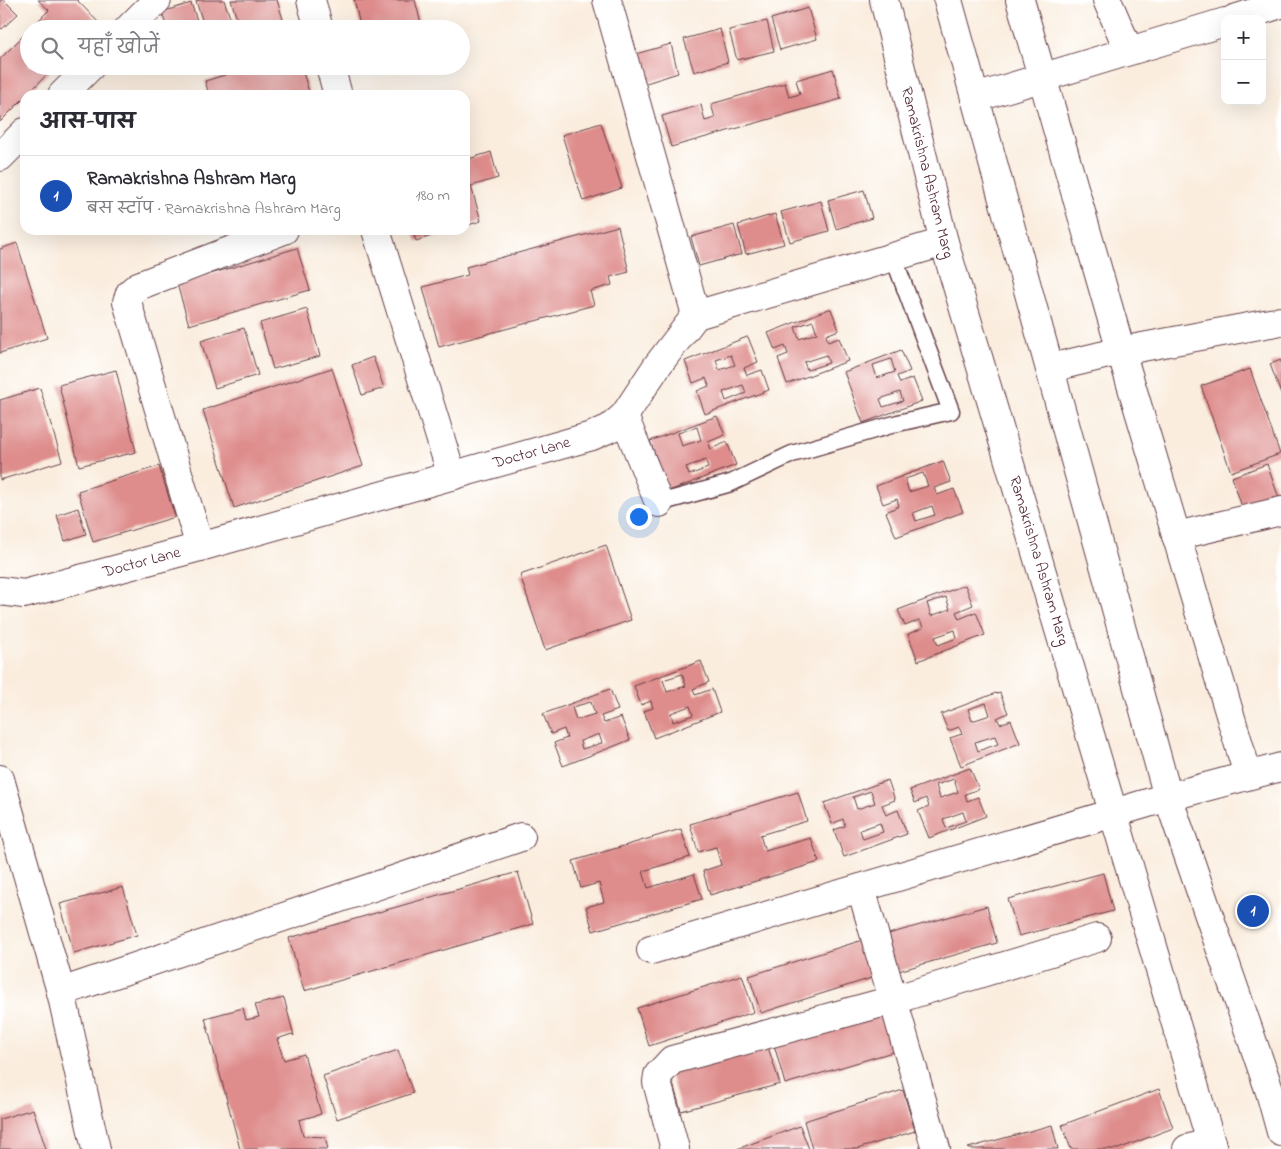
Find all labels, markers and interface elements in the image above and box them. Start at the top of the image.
map controls [1221,15,1266,105]
button: + [1221,15,1266,60]
search box [20,20,470,75]
icon: search [38,34,66,62]
text: यहाँ खोजें [78,35,160,62]
button: − [1221,60,1266,105]
street label: Ramakrishna Ashram Marg [894,84,960,261]
text: आस-पास [40,108,135,138]
text: Ramakrishna Ashram Marg [87,166,296,193]
text: 1 [53,184,59,208]
text: 180 m [416,184,450,208]
text: बस स्टॉप · Ramakrishna Ashram Marg [87,197,341,221]
street label: Doctor Lane [489,430,574,476]
street label: Ramakrishna Ashram Marg [1002,473,1075,649]
your location [626,504,652,530]
street label: Doctor Lane [99,541,184,585]
pin: 1 [1237,892,1269,930]

